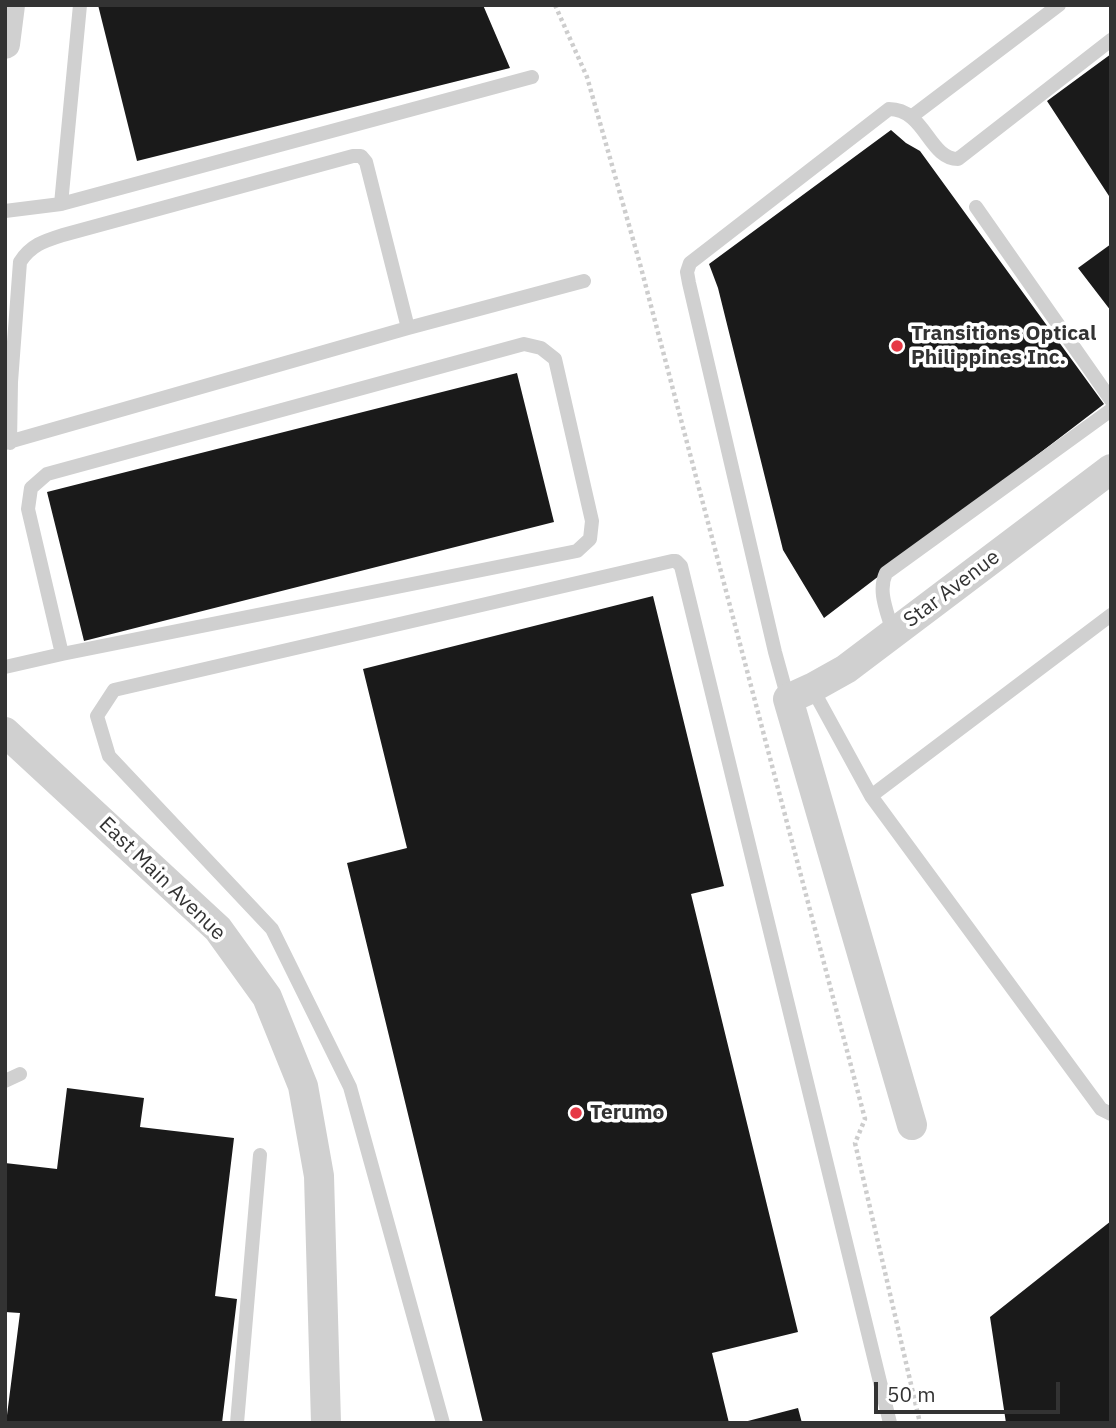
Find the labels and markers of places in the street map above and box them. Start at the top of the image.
place label: Transitions Optical Philippines Inc. [911,321,1096,371]
marker: Transitions Optical Philippines Inc. [889,338,905,354]
place label: Terumo [590,1100,664,1126]
marker: Terumo [568,1105,584,1121]

